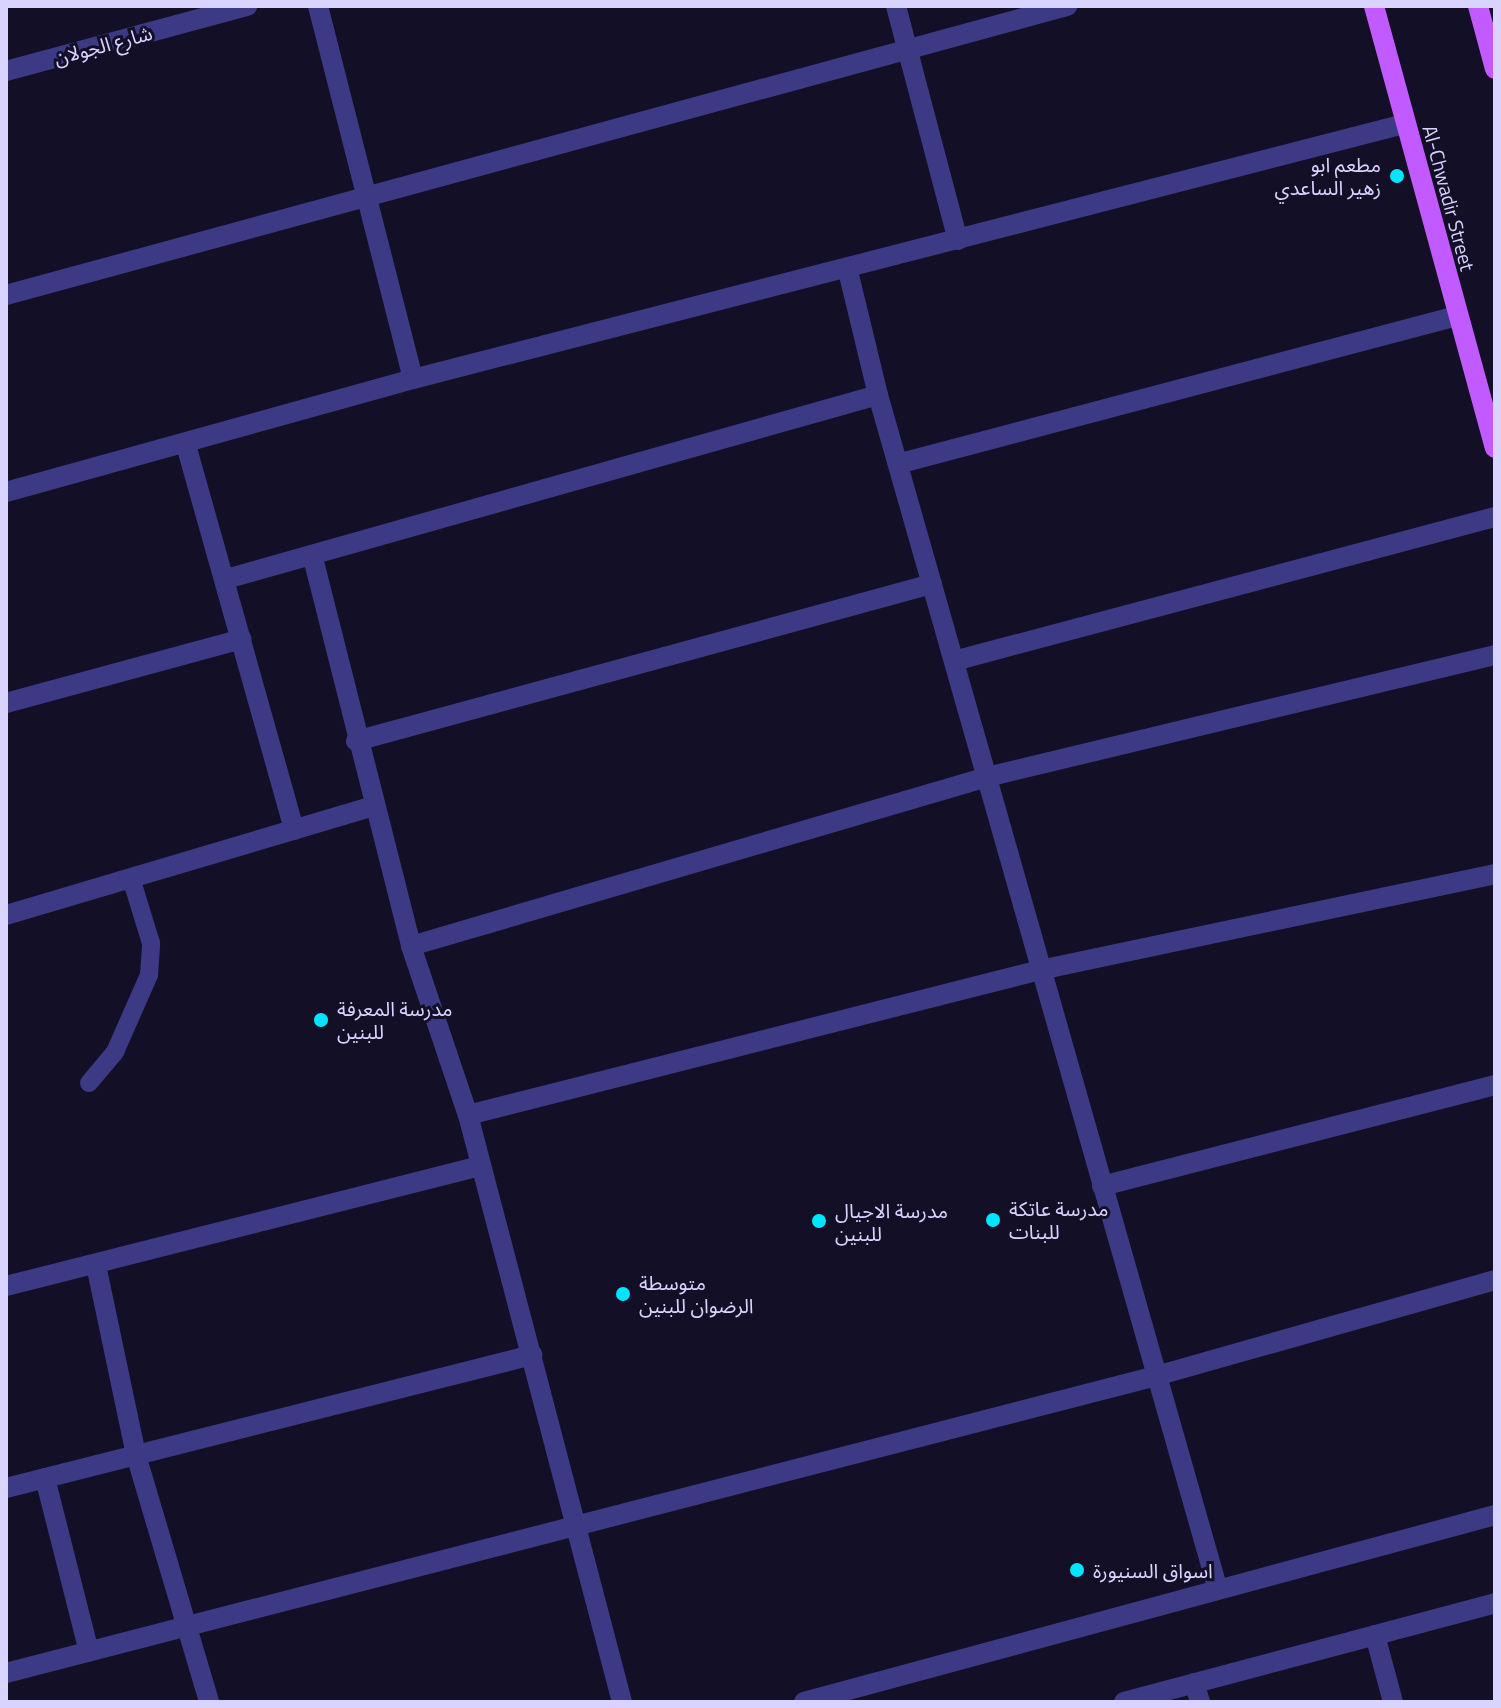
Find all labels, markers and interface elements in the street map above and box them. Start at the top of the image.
street label: شارع الجولان [51,20,155,70]
street label: Al-Chwadir Street [1418,123,1480,273]
place label: مطعم ابو زهير الساعدي [1275,152,1381,199]
marker: مطعم ابو زهير الساعدي [1388,167,1406,185]
place label: مدرسة المعرفة للبنين [337,996,453,1043]
marker: مدرسة المعرفة للبنين [312,1011,330,1029]
place label: مدرسة عاتكة للبنات [1009,1196,1108,1243]
place label: مدرسة الاجيال للبنين [835,1198,948,1245]
marker: مدرسة عاتكة للبنات [984,1211,1002,1229]
marker: مدرسة الاجيال للبنين [810,1212,828,1230]
place label: متوسطة الرضوان للبنين [639,1270,754,1317]
marker: متوسطة الرضوان للبنين [614,1285,632,1303]
place label: اسواق السنيورة [1093,1558,1213,1582]
marker: اسواق السنيورة [1068,1561,1086,1579]

